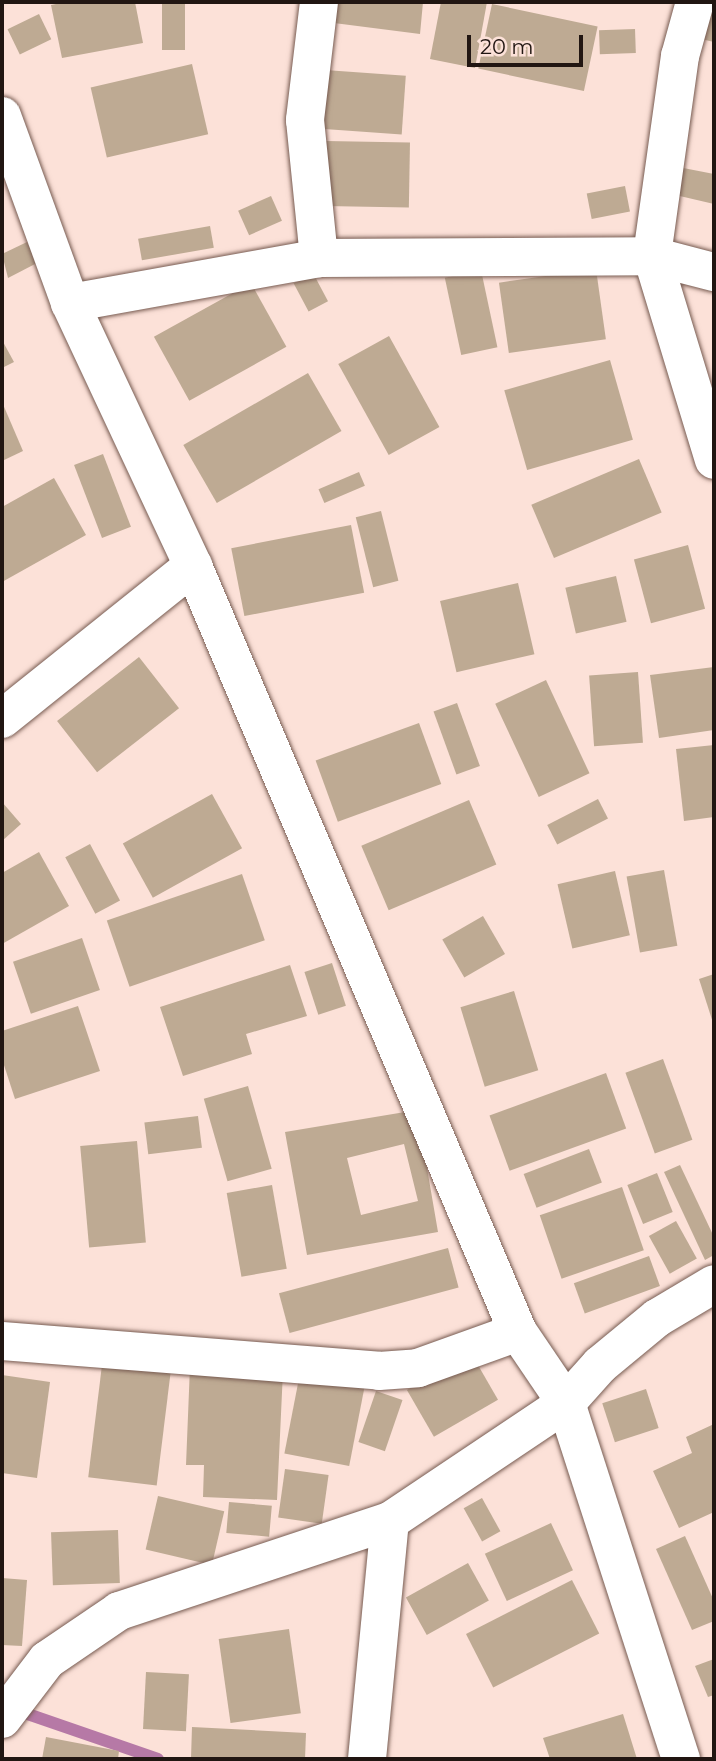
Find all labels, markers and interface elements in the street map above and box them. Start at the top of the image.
scale bar [471,21,586,65]
text: 20 m [480,34,534,59]

